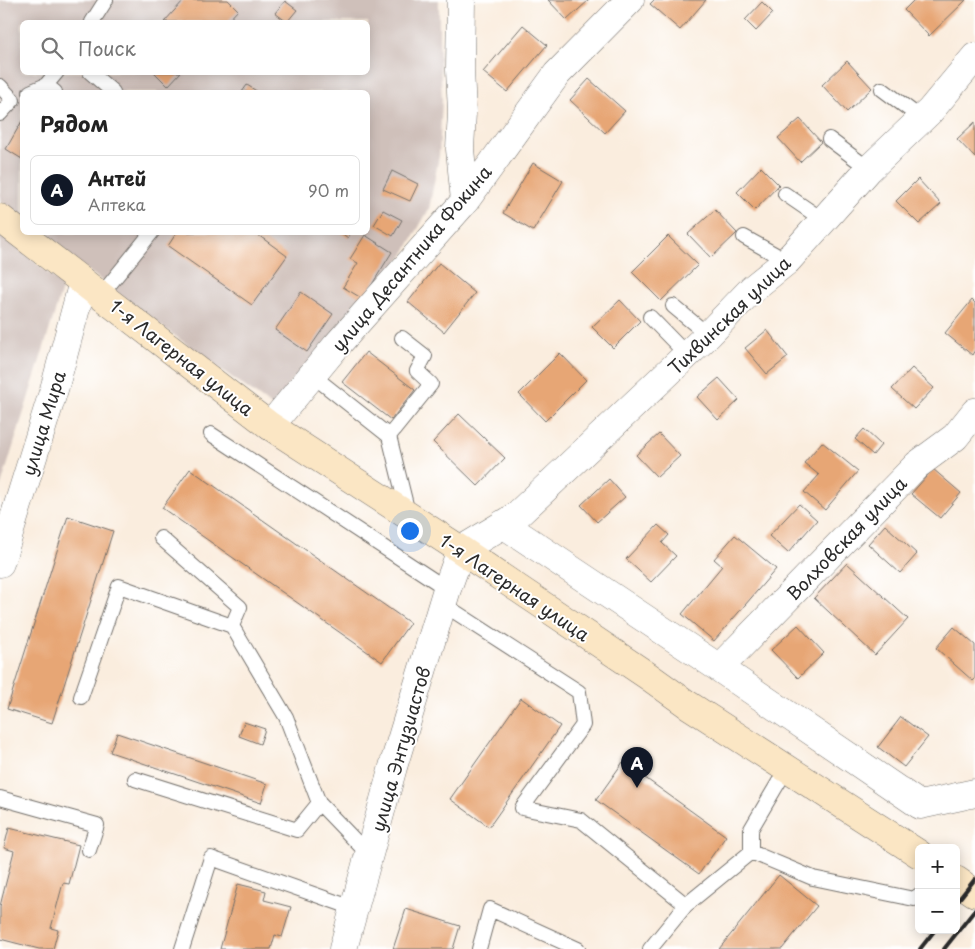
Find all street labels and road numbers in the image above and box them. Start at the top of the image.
street label: улица Десантника Фокина [325,158,498,357]
street label: Тихвинская улица [662,249,797,381]
street label: 1-я Лагерная улица [105,292,260,422]
street label: улица Мира [14,367,72,479]
street label: Волховская улица [780,470,913,606]
street label: 1-я Лагерная улица [435,527,596,648]
street label: улица Энтузиастов [363,663,437,835]

